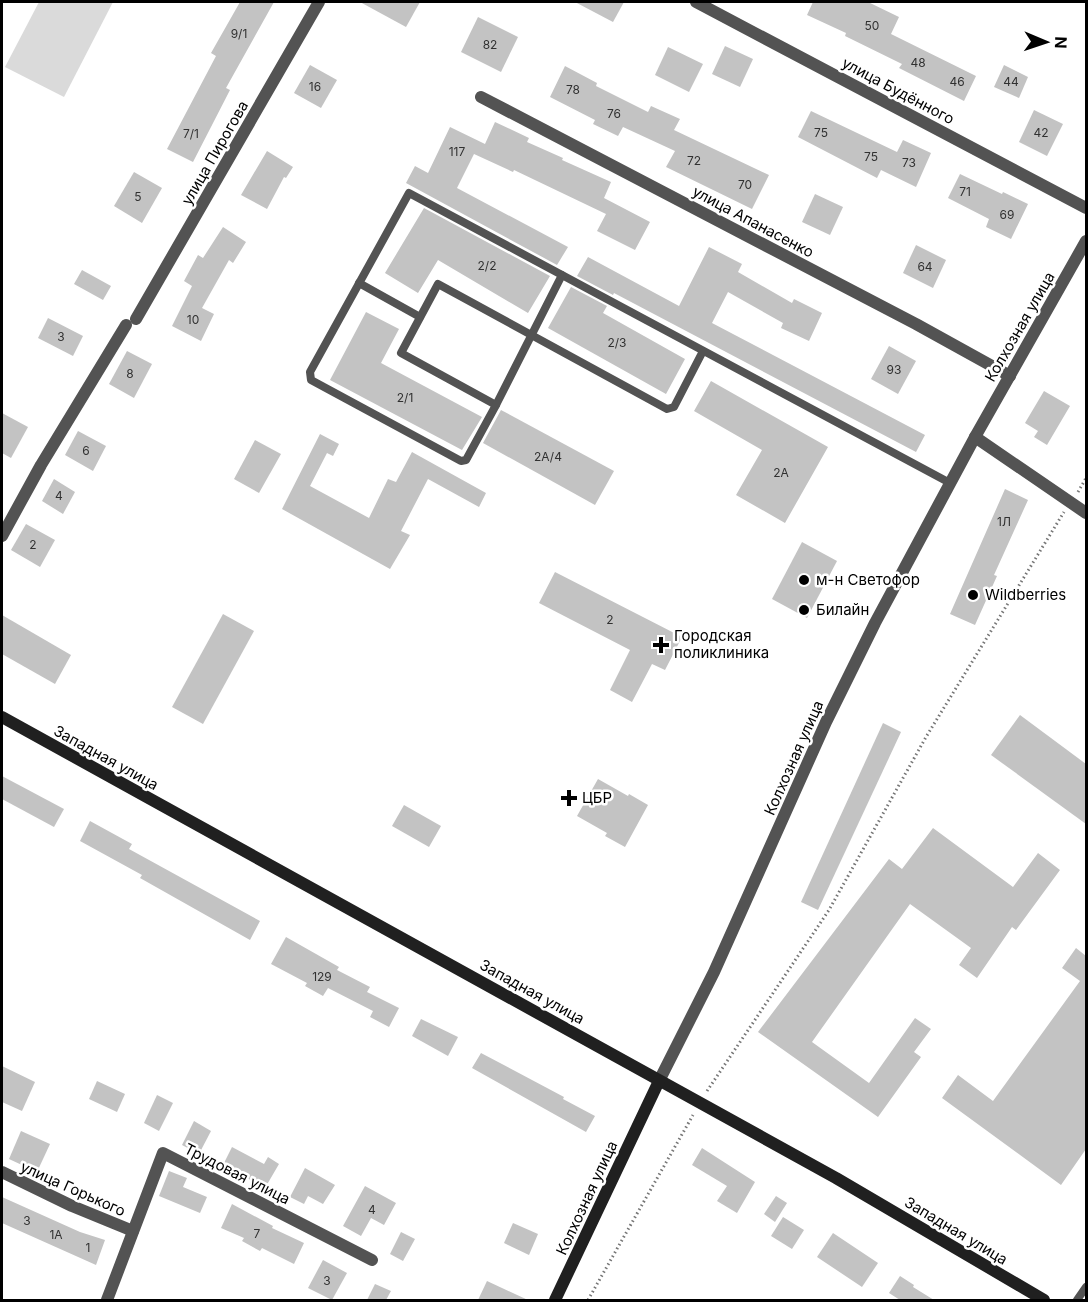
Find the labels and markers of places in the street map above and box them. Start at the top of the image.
place label: м-н Светофор [816,570,920,589]
marker: м-н Светофор [797,573,811,587]
place label: Wildberries [985,585,1066,604]
marker: Wildberries [966,588,980,602]
place label: Билайн [816,600,869,619]
marker: Билайн [797,603,811,617]
place label: Городская поликлиника [674,626,769,662]
marker: Городская поликлиника [652,636,670,654]
place label: ЦБР [582,788,612,807]
marker: ЦБР [560,789,578,807]

